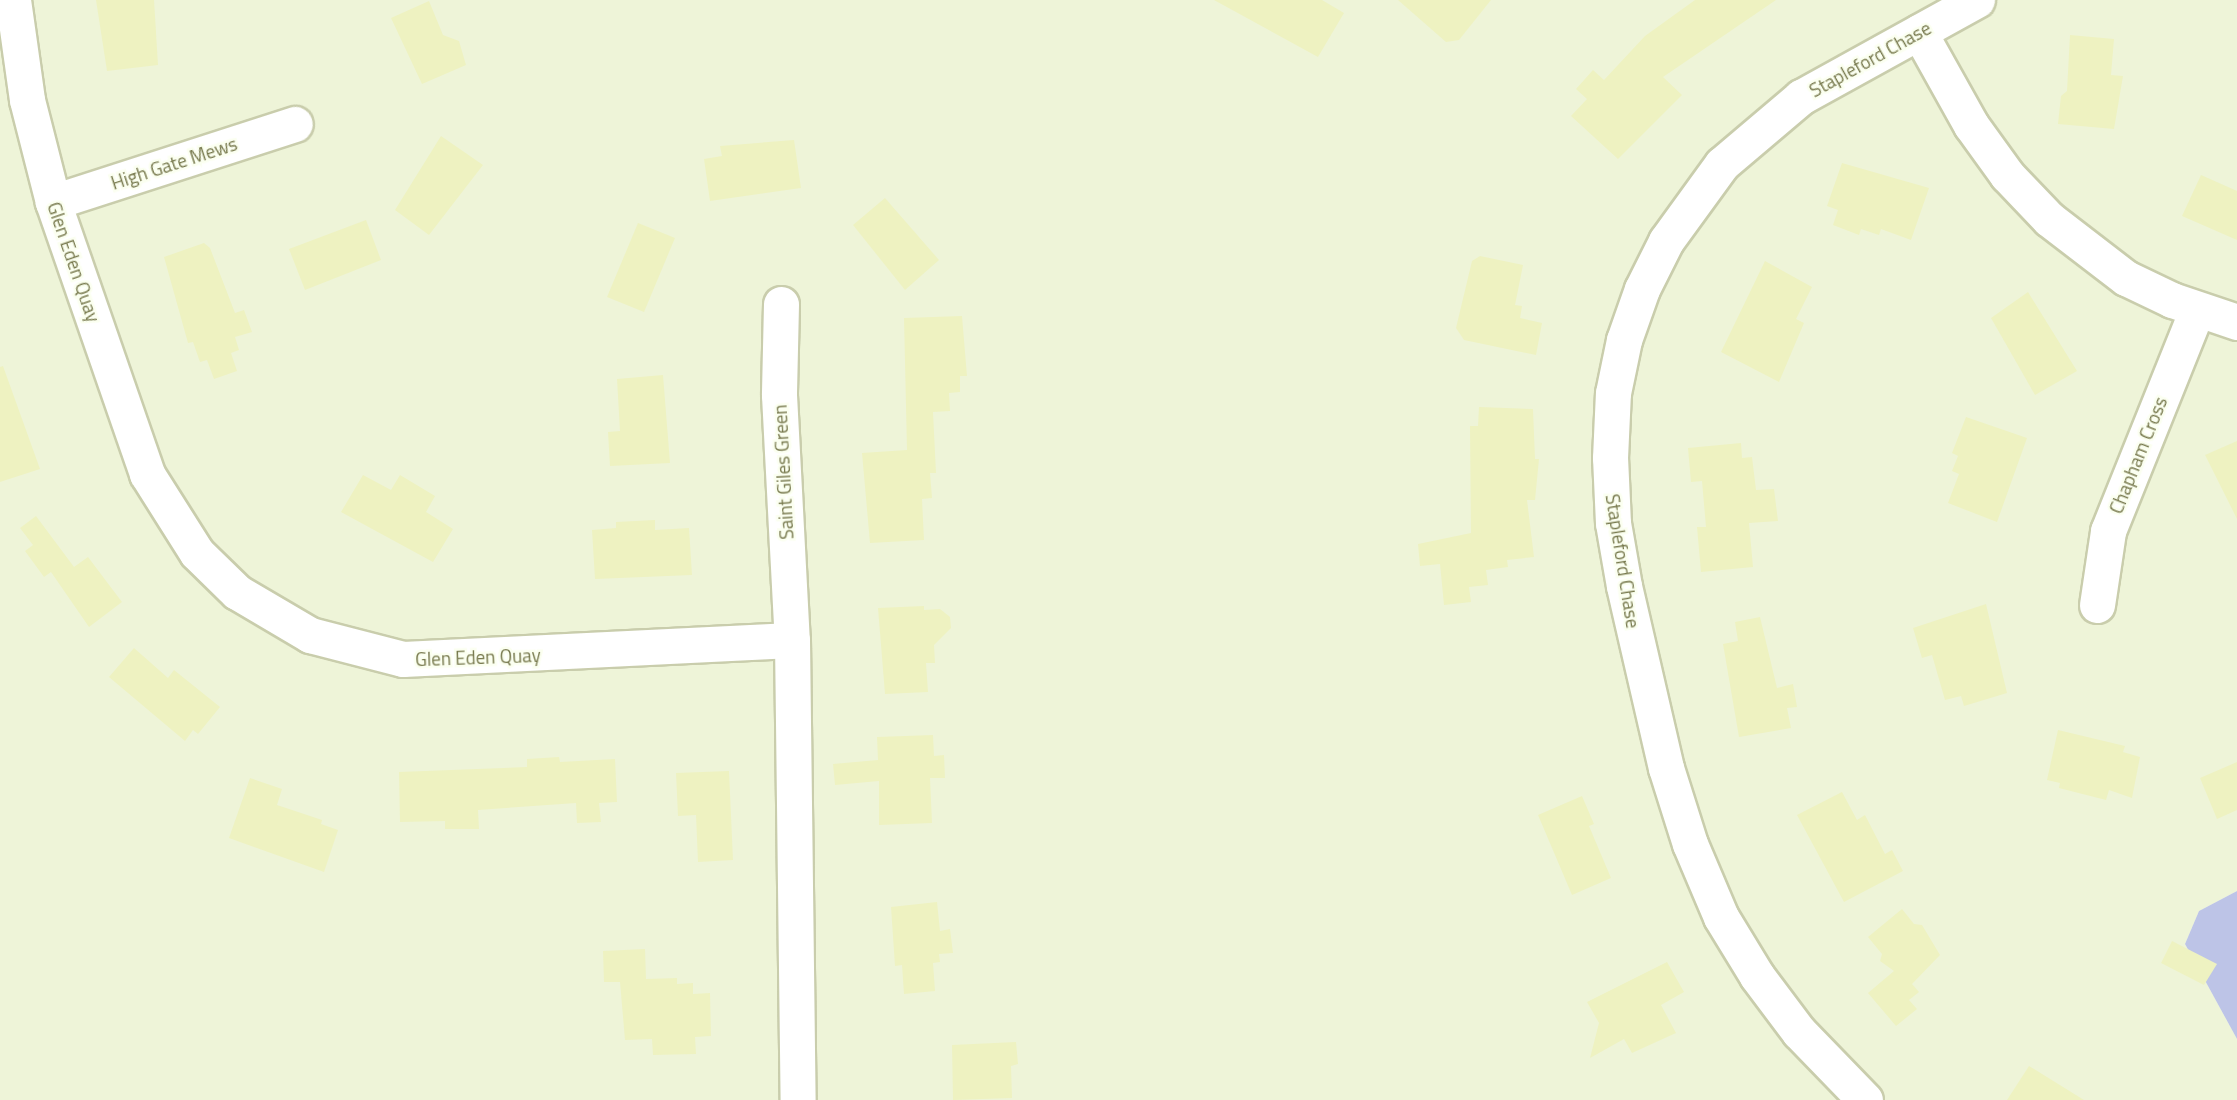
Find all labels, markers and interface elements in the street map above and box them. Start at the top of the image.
street label: Stapleford Chase [1805,16,1935,102]
street label: High Gate Mews [108,132,240,194]
street label: Glen Eden Quay [43,199,105,325]
street label: Chapham Cross [2104,393,2172,517]
street label: Saint Giles Green [768,404,798,540]
street label: Stapleford Chase [1601,492,1645,630]
street label: Glen Eden Quay [415,643,541,671]

